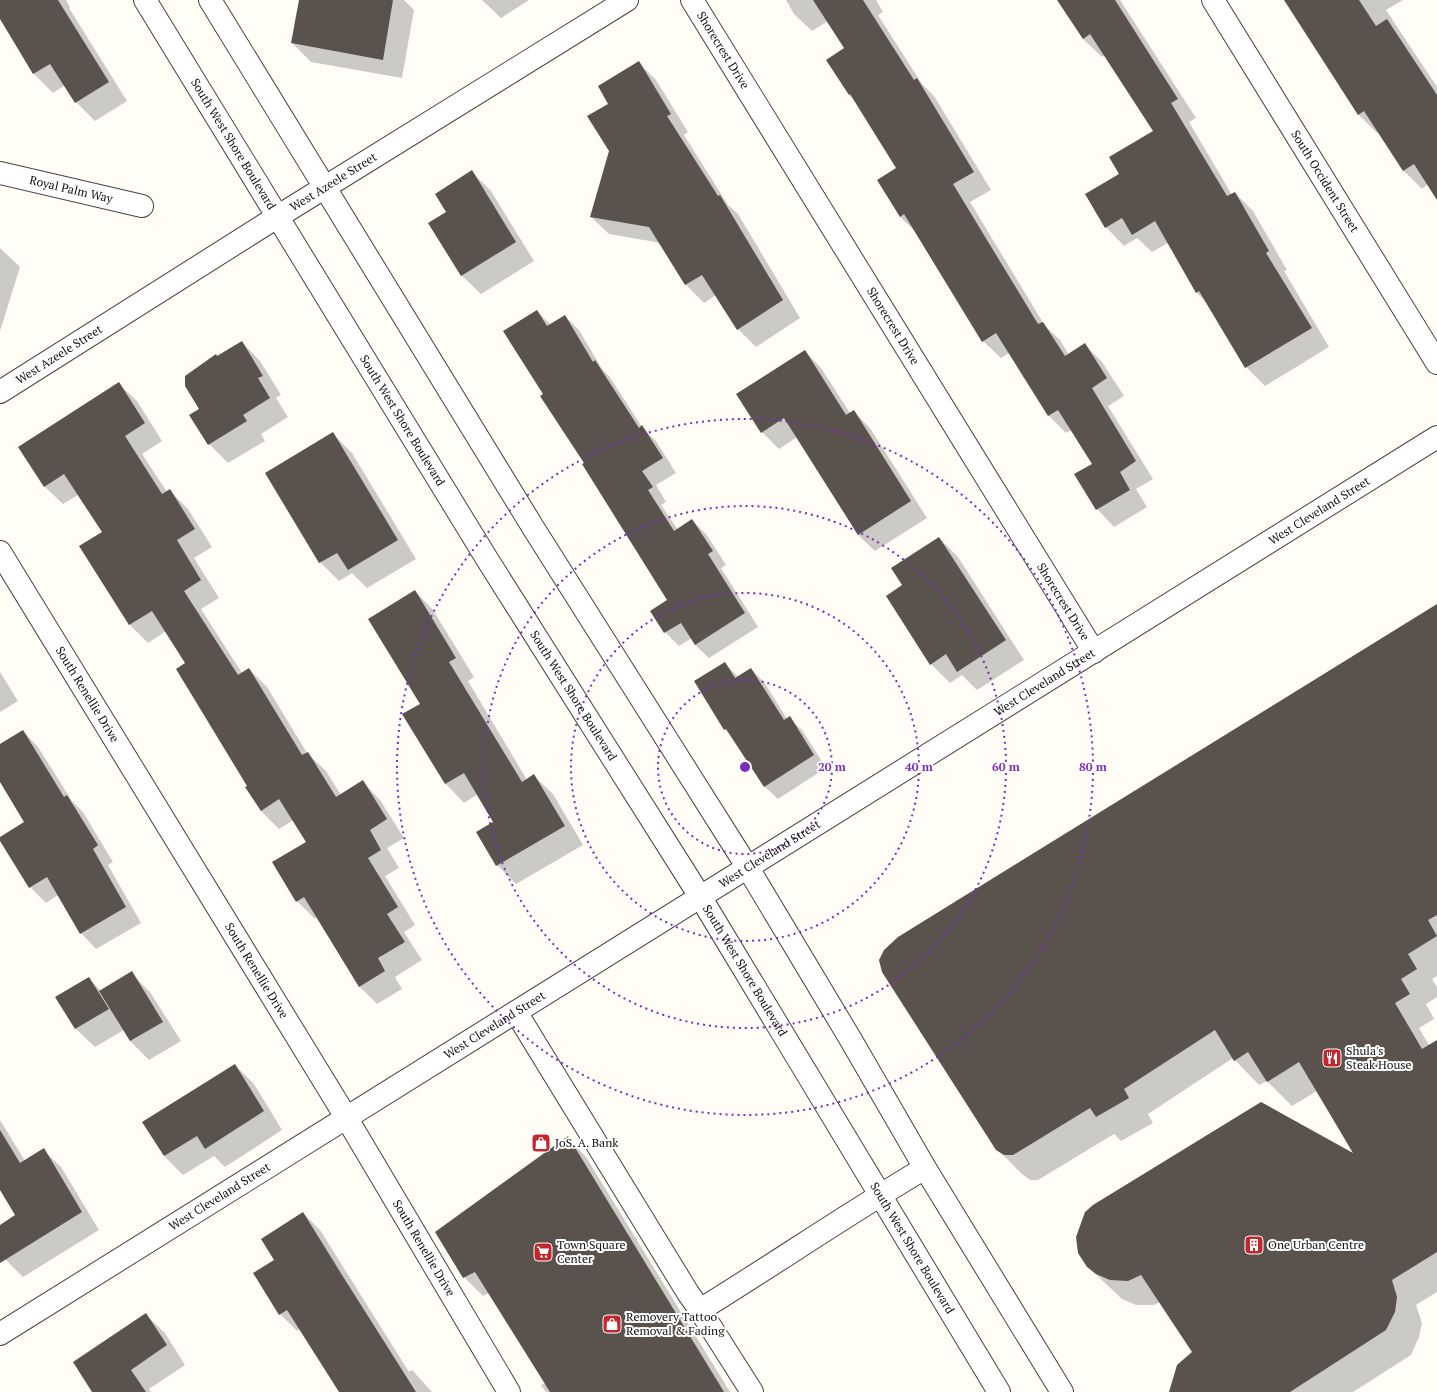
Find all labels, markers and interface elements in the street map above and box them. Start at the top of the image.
street label: Shorecrest Drive [694,8,753,91]
street label: South West Shore Boulevard [188,76,280,212]
street label: South Occident Street [1288,127,1363,235]
street label: West Azeele Street [287,149,380,214]
street label: Royal Palm Way [28,172,115,206]
street label: Shorecrest Drive [864,284,923,367]
street label: West Azeele Street [13,321,105,387]
street label: South West Shore Boulevard [357,352,449,489]
street label: West Cleveland Street [1266,473,1373,548]
street label: Shorecrest Drive [1034,560,1093,643]
street label: South West Shore Boulevard [527,628,621,764]
street label: South Renellie Drive [53,644,123,745]
street label: West Cleveland Street [991,645,1098,719]
text: 20 m [818,759,846,774]
text: 40 m [905,759,933,774]
text: 60 m [992,759,1020,774]
text: 80 m [1079,759,1107,774]
centre of rings [738,760,752,774]
street label: West Cleveland Street [716,816,823,891]
street label: South West Shore Boulevard [700,902,791,1039]
street label: South Renellie Drive [222,920,292,1021]
street label: West Cleveland Street [441,987,548,1062]
place label: Shula's Steak House [1346,1043,1412,1072]
restaurant icon: Shula's Steak House [1321,1047,1343,1069]
shop icon: JoS. A. Bank [530,1132,552,1154]
place label: JoS. A. Bank [555,1135,619,1150]
street label: West Cleveland Street [166,1159,273,1233]
street label: South West Shore Boulevard [867,1179,958,1317]
street label: South Renellie Drive [390,1197,459,1299]
building icon: One Urban Centre [1243,1234,1265,1256]
place label: Town Square Center [557,1237,626,1266]
place label: One Urban Centre [1268,1237,1364,1252]
supermarket icon: Town Square Center [532,1241,554,1263]
place label: Removery Tattoo Removal & Fading [626,1309,725,1338]
shop icon: Removery Tattoo Removal & Fading [601,1313,623,1335]

